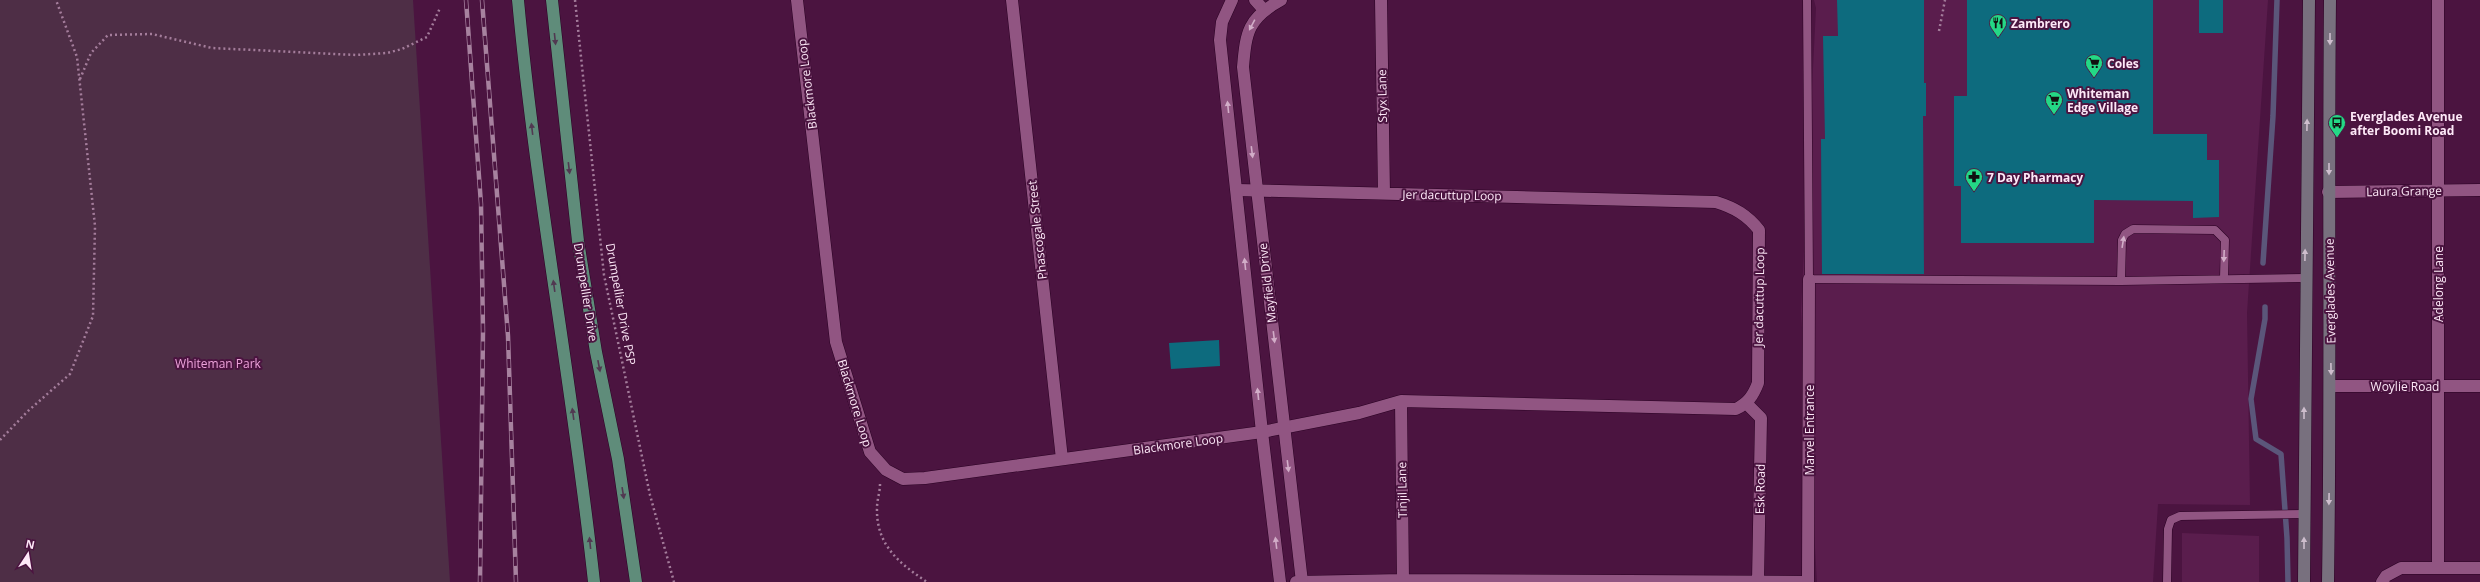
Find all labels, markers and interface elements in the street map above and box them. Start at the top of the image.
restaurant icon: Zambrero [1988,13,2008,38]
place label: Zambrero [2011,15,2070,32]
one-way arrow [1248,19,1255,31]
one-way arrow [552,33,558,45]
one-way arrow [2326,33,2333,45]
street label: Blackmore Loop [793,38,821,130]
supermarket icon: Coles [2084,53,2104,78]
place label: Coles [2107,55,2139,72]
street label: Styx Lane [1373,69,1391,123]
place label: Whiteman Edge Village [2067,85,2138,116]
supermarket icon: Whiteman Edge Village [2044,90,2064,115]
one-way arrow [1224,101,1231,113]
place label: Everglades Avenue after Boomi Road [2350,108,2463,139]
bus stop icon: Everglades Avenue after Boomi Road [2327,113,2347,138]
one-way arrow [2304,118,2310,131]
one-way arrow [529,123,535,135]
one-way arrow [1249,146,1256,159]
one-way arrow [566,162,572,174]
one-way arrow [2325,163,2332,175]
pharmacy icon: 7 Day Pharmacy [1964,167,1984,192]
place label: 7 Day Pharmacy [1987,169,2083,186]
street label: Phascogale Street [1023,180,1051,280]
street label: Laura Grange [2366,182,2442,200]
street label: Jer dacuttup Loop [1401,186,1502,204]
one-way arrow [2120,236,2126,249]
street label: Everglades Avenue [2321,238,2339,344]
street label: Drumpellier Drive [570,242,602,343]
street label: Drumpellier Drive PSP [602,242,640,366]
street label: Mayfield Drive [1254,242,1280,324]
street label: Adelong Lane [2430,246,2447,322]
street label: Jer dacuttup Loop [1750,247,1768,348]
one-way arrow [2302,248,2308,261]
one-way arrow [2221,250,2227,263]
one-way arrow [1241,258,1248,270]
one-way arrow [551,280,557,292]
one-way arrow [1270,331,1277,343]
park label: Whiteman Park [175,355,262,372]
street label: Blackmore Loop [834,357,876,449]
one-way arrow [596,360,602,372]
one-way arrow [2328,363,2334,376]
street label: Woylie Road [2371,378,2439,395]
street label: Marvel Entrance [1801,384,1818,475]
one-way arrow [1255,388,1261,400]
one-way arrow [2301,406,2307,419]
one-way arrow [570,408,576,420]
street label: Blackmore Loop [1132,429,1224,459]
one-way arrow [1285,460,1292,472]
street label: Tinjil Lane [1393,461,1411,518]
street label: Esk Road [1751,464,1769,514]
one-way arrow [620,487,626,500]
one-way arrow [2326,493,2332,506]
north arrow [8,534,48,574]
text: N [24,535,36,552]
one-way arrow [2301,536,2307,549]
one-way arrow [587,537,593,549]
one-way arrow [1272,537,1279,549]

